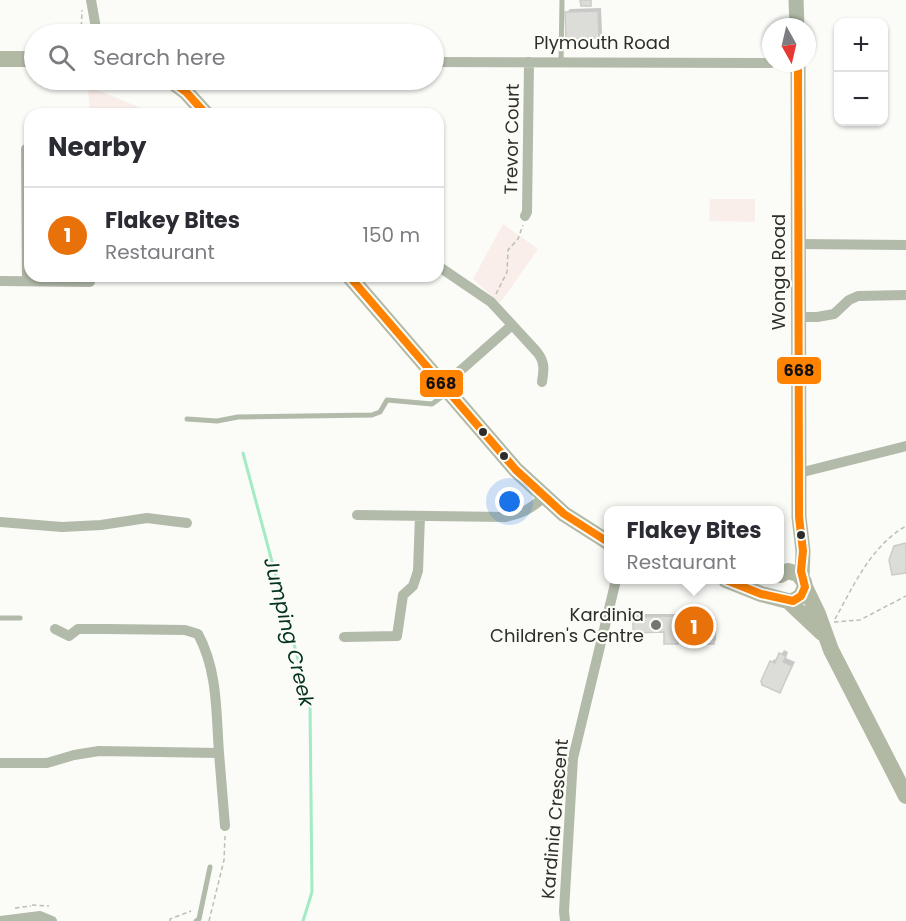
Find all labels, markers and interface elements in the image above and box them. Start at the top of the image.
north arrow [762,18,816,72]
map controls [834,18,888,126]
button: + [834,18,888,72]
search box [24,24,444,90]
street label: Plymouth Road [534,30,670,55]
icon: search [45,41,78,74]
text: Search here [93,42,226,73]
button: − [834,72,888,126]
street label: Trevor Court [498,83,525,195]
text: Nearby [48,129,146,165]
text: Flakey Bites [105,205,240,236]
street label: Wonga Road [766,214,791,330]
text: 1 [64,221,71,249]
text: 150 m [363,221,420,249]
text: Restaurant [105,238,215,266]
line badge: 668 [776,356,822,385]
text: 668 [784,359,814,382]
line badge: 668 [419,369,464,398]
text: 668 [426,372,456,395]
unlabelled marker [477,426,489,438]
unlabelled marker [498,450,510,462]
your location [495,487,524,516]
popup [604,506,784,584]
text: Flakey Bites [627,515,761,546]
unlabelled marker [795,529,807,541]
text: Restaurant [627,548,736,576]
water label: Jumping Creek [257,555,321,711]
place label: Kardinia Children's Centre [490,602,644,648]
pin: 1 [674,604,714,648]
marker: Kardinia Children's Centre [649,618,663,632]
street label: Kardinia Crescent [535,738,574,900]

